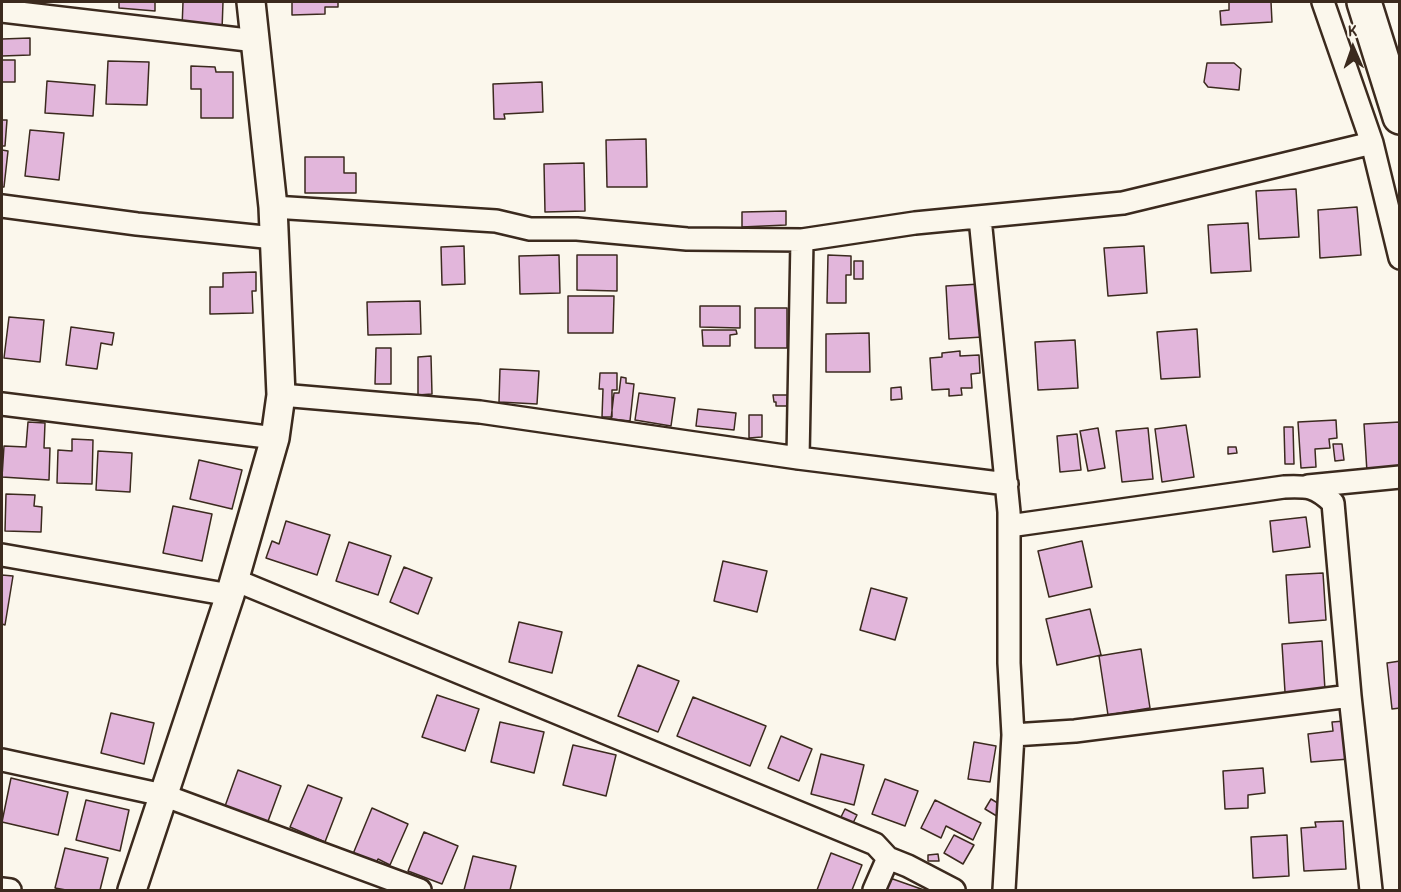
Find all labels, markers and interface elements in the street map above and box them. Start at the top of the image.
north arrow [1323,18,1383,78]
text: K [1348,19,1357,41]

